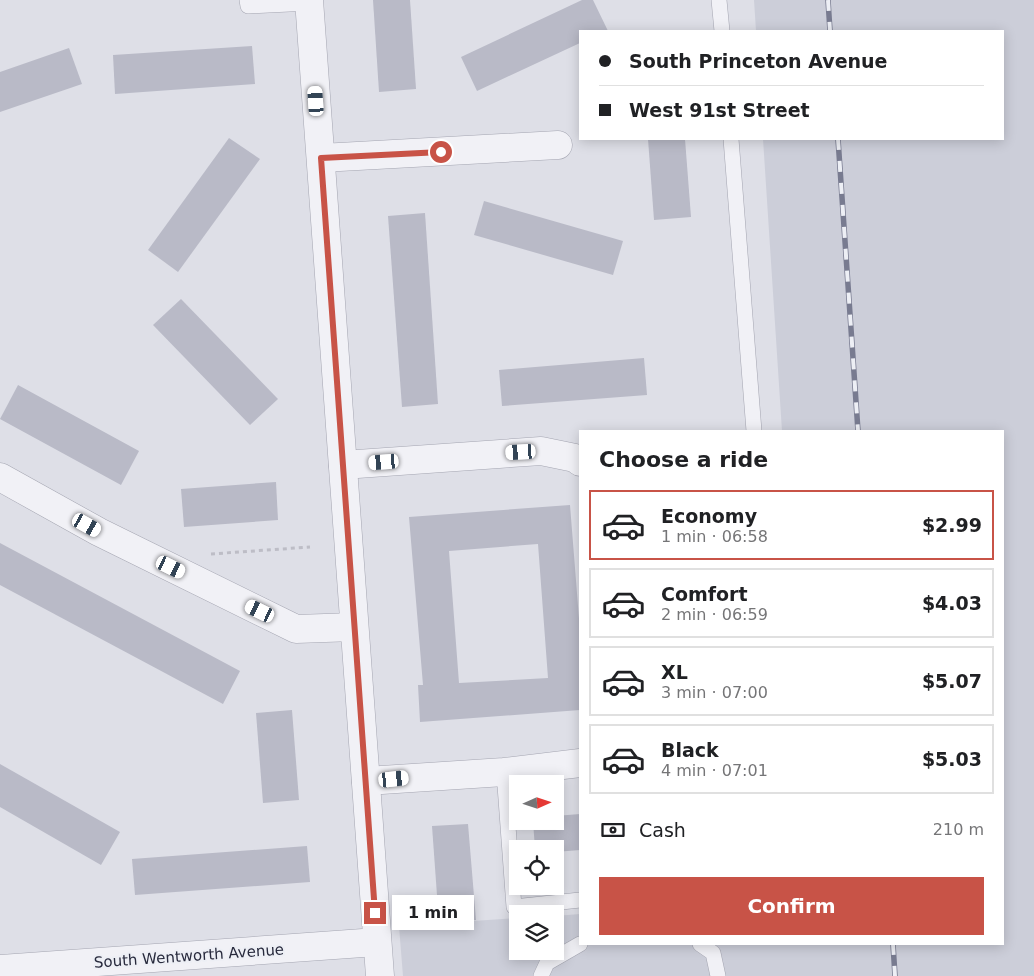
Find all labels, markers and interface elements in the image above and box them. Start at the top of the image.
text: South Princeton Avenue [629,50,888,72]
car [307,86,324,116]
text: West 91st Street [629,99,810,121]
route start [430,141,452,163]
car [505,444,536,460]
text: Choose a ride [599,447,768,472]
car [368,453,399,471]
icon: car [601,503,646,548]
text: Economy [661,505,757,527]
car [70,511,103,539]
text: $2.99 [922,514,982,536]
text: 1 min · 06:58 [661,527,768,546]
car [154,554,187,580]
icon: car [601,581,646,626]
text: Comfort [661,583,748,605]
text: $4.03 [922,592,982,614]
car [243,598,276,624]
text: 2 min · 06:59 [661,605,768,624]
icon: car [601,659,646,704]
text: XL [661,661,688,683]
text: $5.07 [922,670,982,692]
text: 3 min · 07:00 [661,683,768,702]
icon: car [601,737,646,782]
text: Black [661,739,719,761]
text: $5.03 [922,748,982,770]
text: 4 min · 07:01 [661,761,768,780]
car [378,770,409,788]
north arrow [509,775,564,830]
map controls [509,775,564,960]
icon: cash [599,816,627,844]
text: Cash [639,819,686,841]
text: 210 m [933,820,984,839]
button: locate [509,840,564,895]
button: Confirm [599,877,984,935]
callout: 1 min [392,896,475,930]
route end [364,902,386,924]
text: 1 min [408,903,458,922]
button: layers [509,905,564,960]
street label: South Wentworth Avenue [93,940,285,972]

